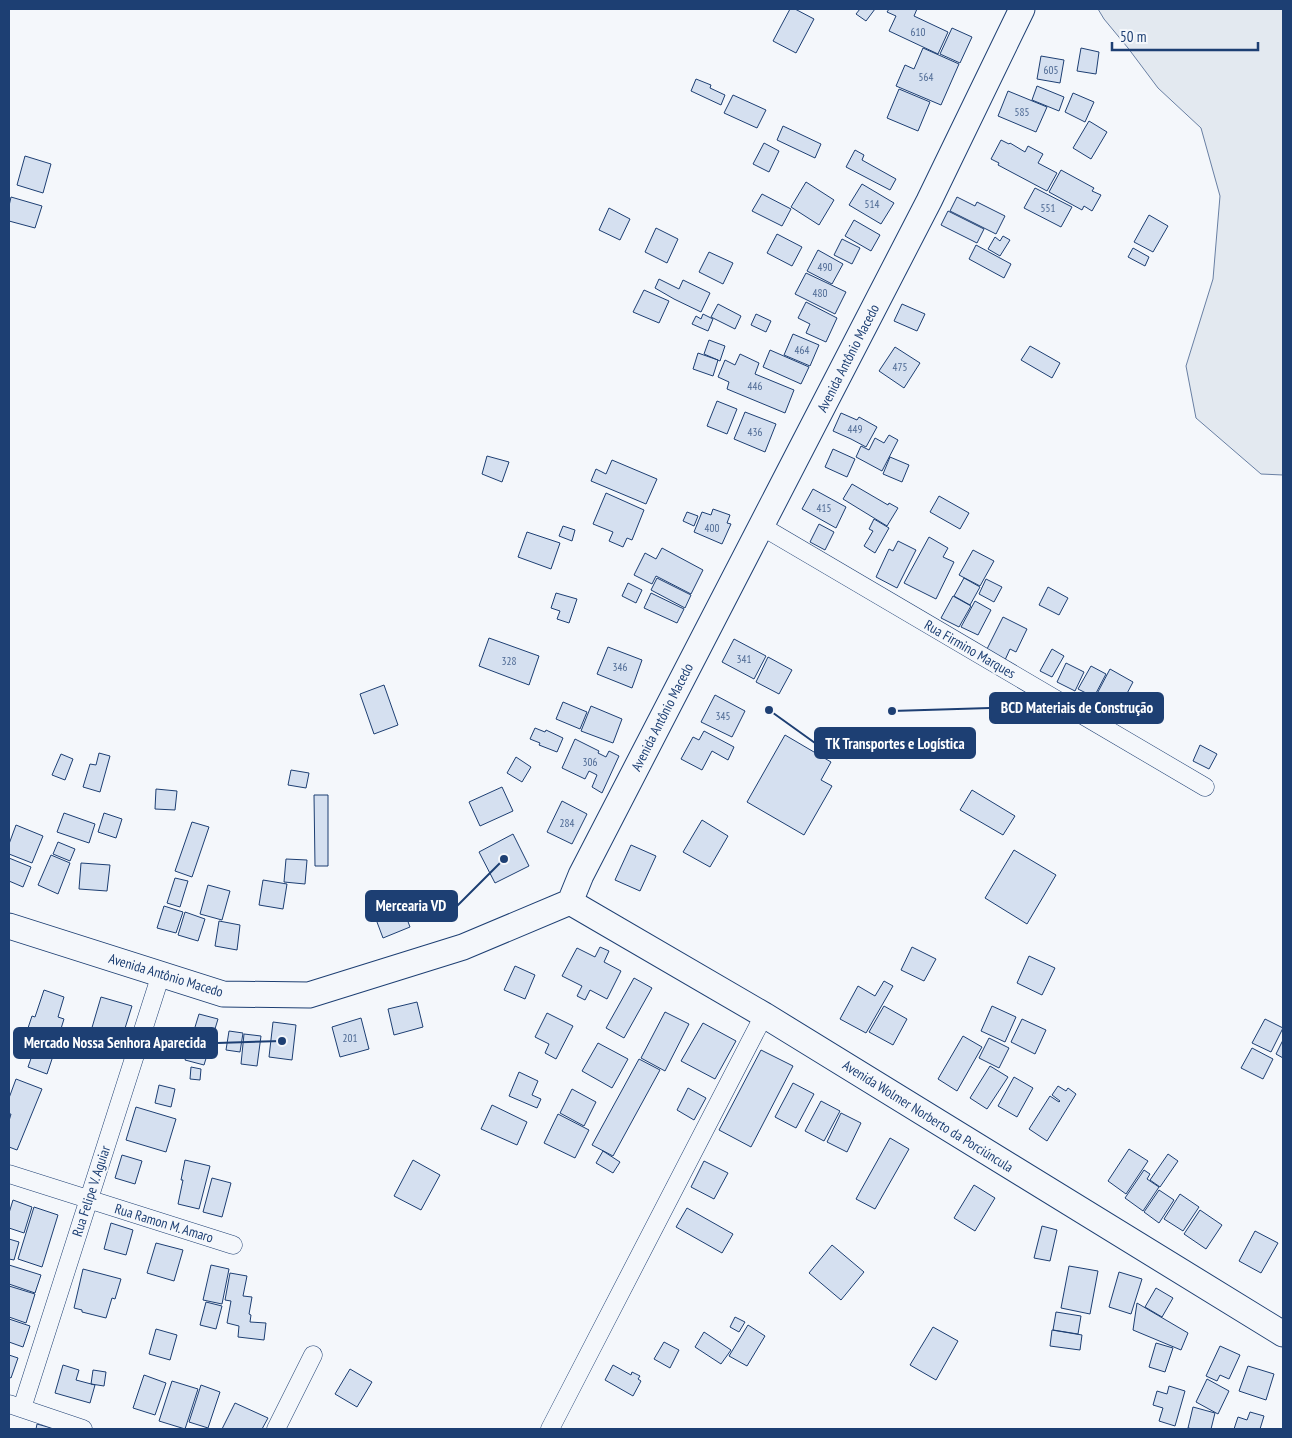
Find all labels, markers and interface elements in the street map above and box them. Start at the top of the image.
scale bar [1112,20,1258,52]
house number: 610 [911,25,925,39]
text: 50 m [1120,27,1146,46]
house number: 605 [1044,63,1058,77]
house number: 564 [919,70,933,84]
house number: 585 [1015,105,1029,119]
house number: 514 [865,197,879,211]
house number: 551 [1041,201,1055,215]
house number: 490 [818,260,832,274]
house number: 480 [813,286,827,300]
street label: Avenida Antônio Macedo [813,301,883,415]
house number: 464 [795,343,809,357]
house number: 475 [893,360,907,374]
house number: 446 [748,379,762,393]
house number: 449 [848,422,862,436]
house number: 436 [748,425,762,439]
house number: 415 [817,501,831,515]
house number: 400 [705,521,719,535]
street label: Rua Firmino Marques [921,616,1019,683]
house number: 341 [737,652,751,666]
house number: 328 [502,654,516,668]
house number: 346 [613,660,627,674]
street label: Avenida Antônio Macedo [627,660,697,774]
callout: BCD Materiais de Construção [990,693,1163,723]
text: BCD Materiais de Construção [1001,698,1154,717]
house number: 345 [716,709,730,723]
callout: TK Transportes e Logística [815,728,975,758]
text: TK Transportes e Logística [825,734,965,753]
house number: 306 [583,755,597,769]
house number: 284 [560,816,574,830]
callout: Mercearia VD [366,891,457,921]
text: Mercearia VD [376,896,446,915]
street label: Avenida Antônio Macedo [107,949,225,1001]
callout: Mercado Nossa Senhora Aparecida [14,1028,217,1058]
house number: 201 [343,1031,357,1045]
text: Mercado Nossa Senhora Aparecida [24,1033,206,1052]
street label: Avenida Wolmer Norberto da Porciúncula [839,1056,1017,1176]
street label: Rua Felipe V. Aguiar [68,1143,114,1239]
street label: Rua Ramon M. Amaro [112,1199,216,1247]

